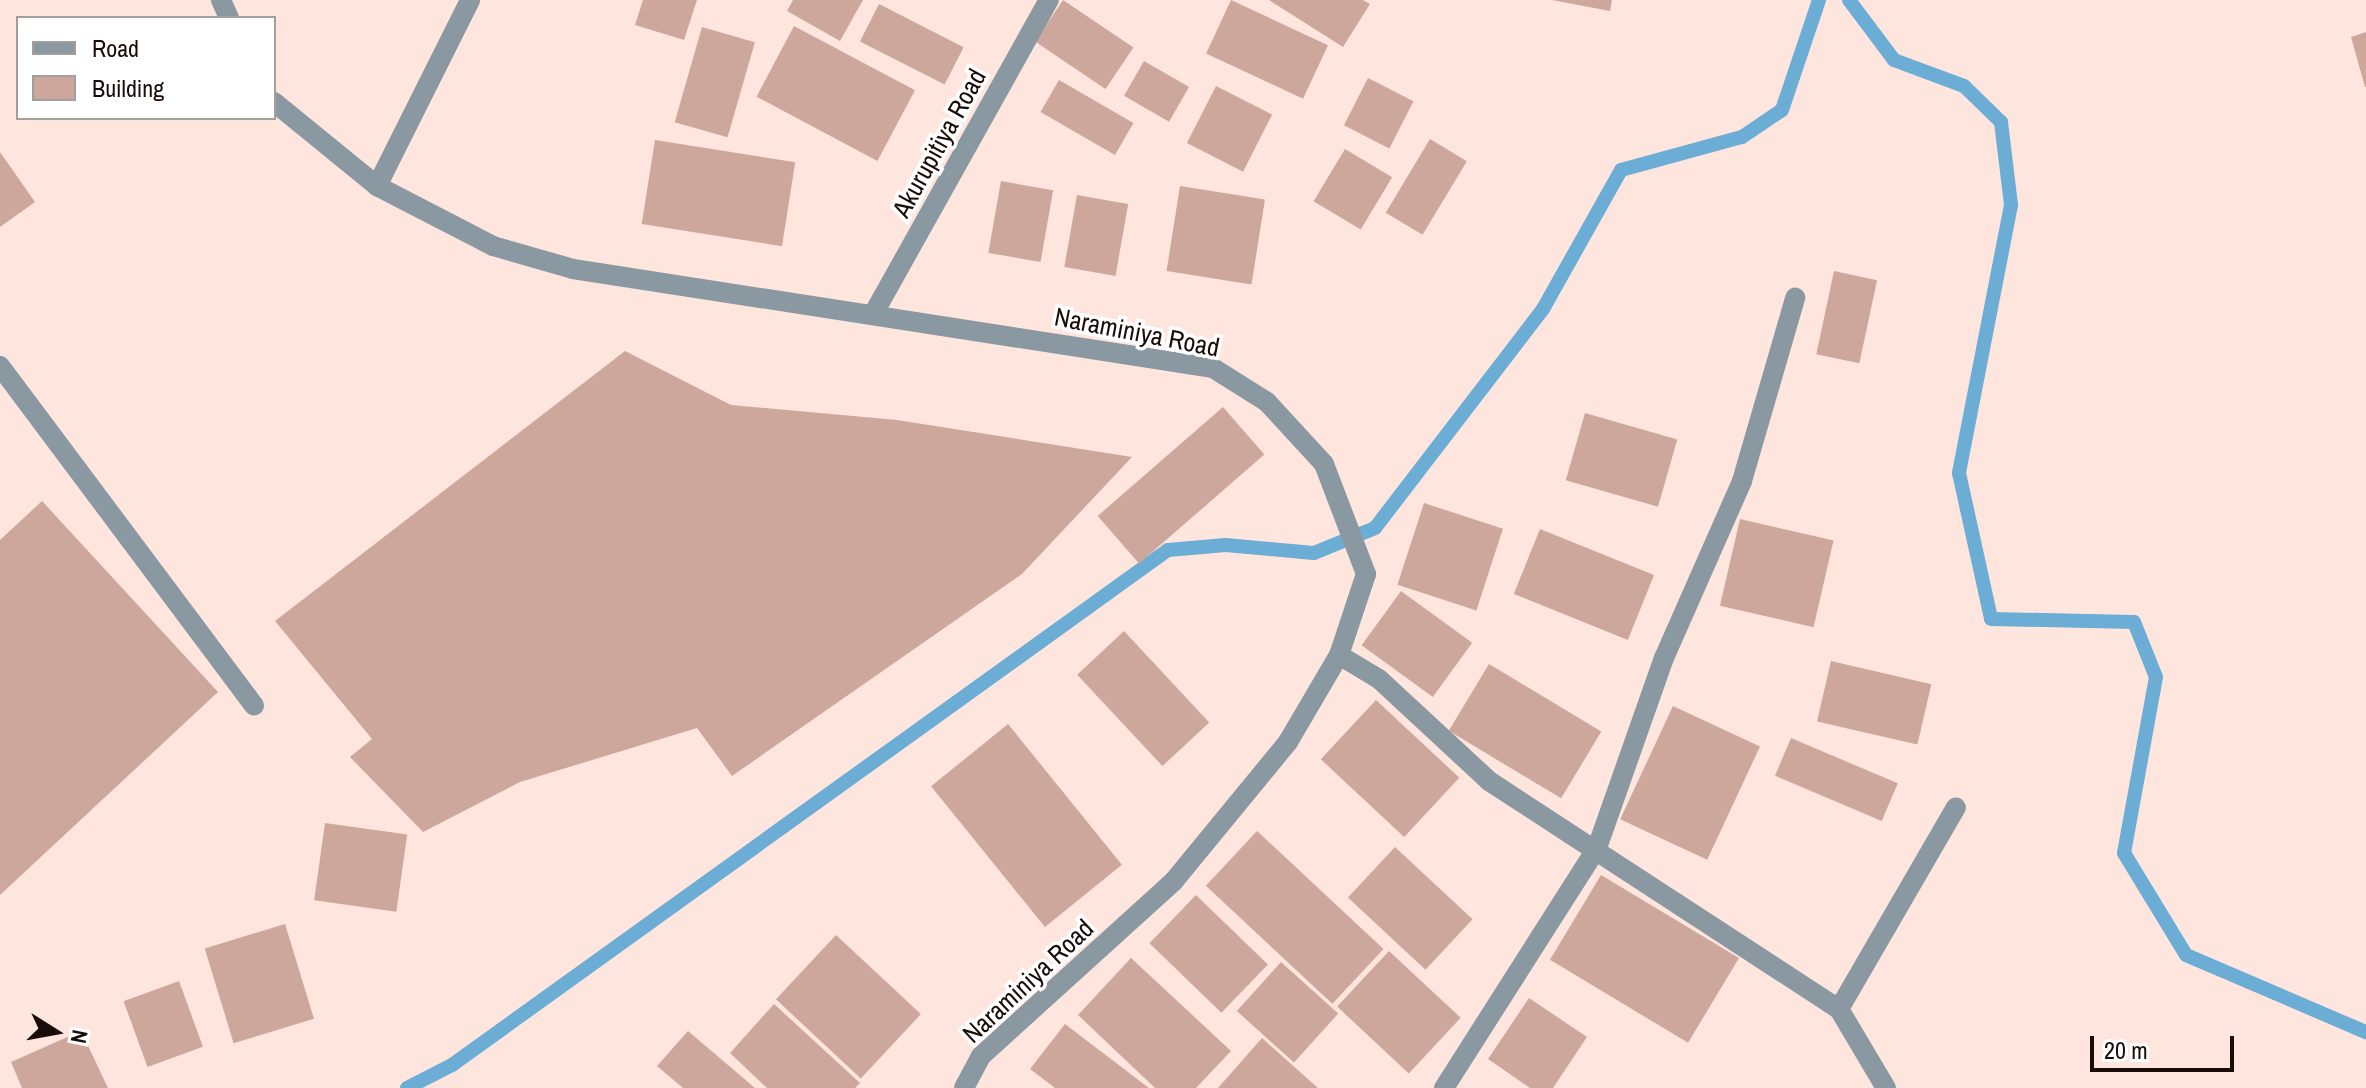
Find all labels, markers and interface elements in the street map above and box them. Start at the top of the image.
legend [16,16,276,120]
text: Road [92,32,139,64]
street label: Akurupitiya Road [885,63,993,223]
text: Building [92,72,164,104]
street label: Naraminiya Road [1052,301,1222,363]
street label: Naraminiya Road [956,913,1100,1049]
north arrow [16,992,96,1072]
scale bar [2094,1020,2238,1070]
text: N [64,1027,96,1046]
text: 20 m [2104,1034,2148,1066]

